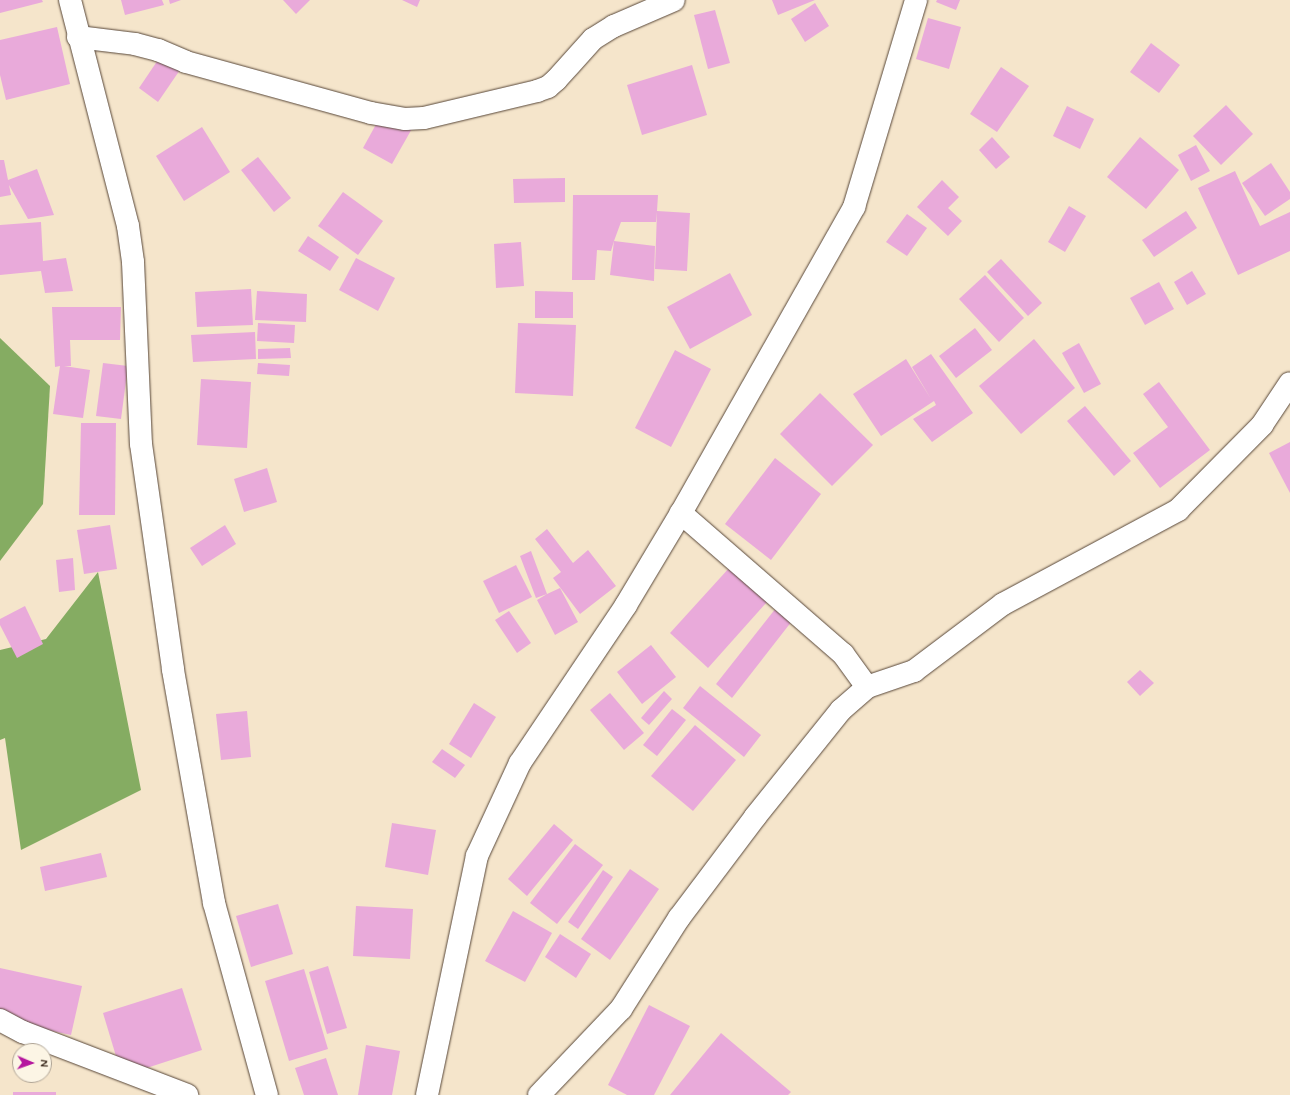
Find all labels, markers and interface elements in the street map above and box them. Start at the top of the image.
north arrow [12,1043,52,1083]
text: N [36,1059,50,1067]

